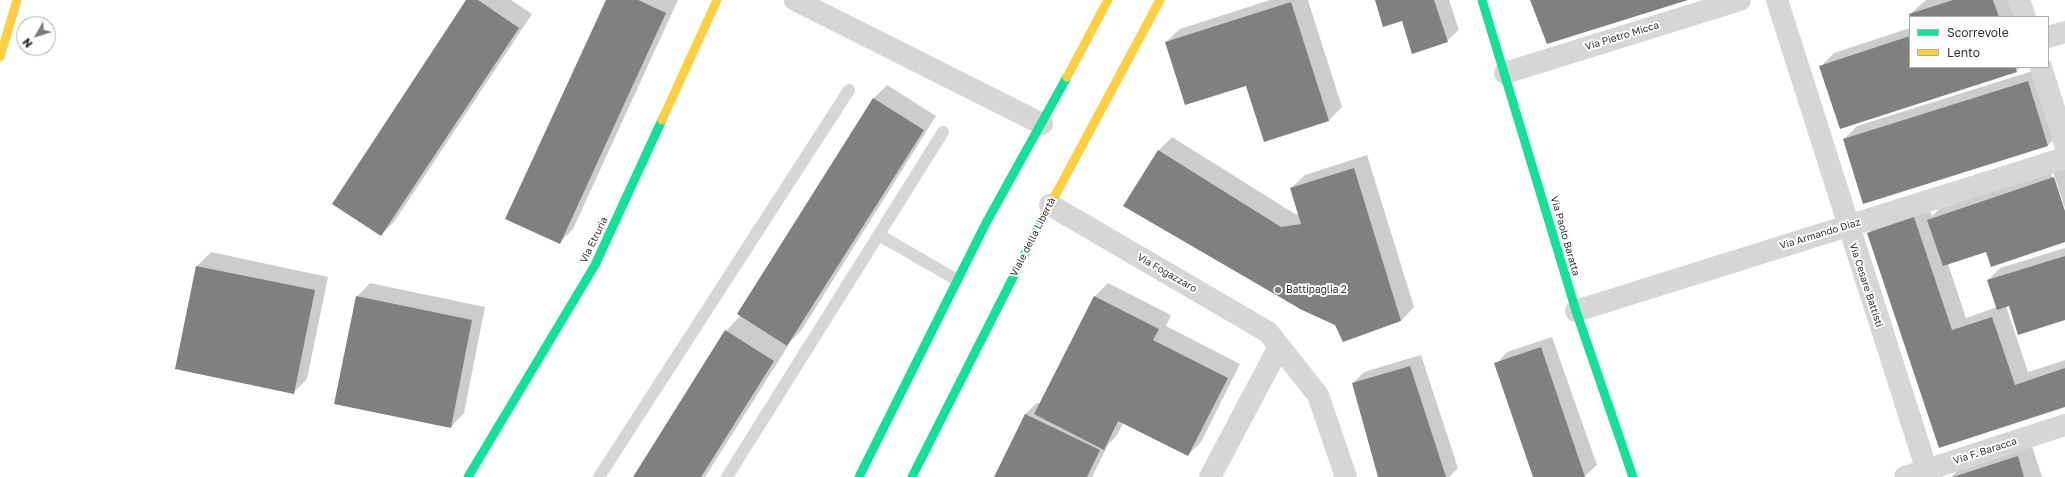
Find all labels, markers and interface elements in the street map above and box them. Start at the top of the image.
north arrow [16,16,56,56]
legend [1909,16,2049,68]
street label: Via Pietro Micca [1584,19,1660,53]
text: Scorrevole [1947,25,2009,40]
text: N [19,36,35,51]
text: Lento [1947,45,1980,60]
street label: Via Paolo Baratta [1548,195,1582,277]
street label: Viale della Libertà [1008,196,1058,278]
street label: Via Etruria [578,215,610,265]
street label: Via Armando Diaz [1778,216,1862,252]
street label: Via Cesare Battisti [1847,241,1885,329]
street label: Via Fogazzaro [1135,251,1199,295]
place label: Battipaglia 2 [1286,284,1347,296]
marker: Battipaglia 2 [1273,285,1283,295]
street label: Via F. Baracca [1952,435,2018,467]

